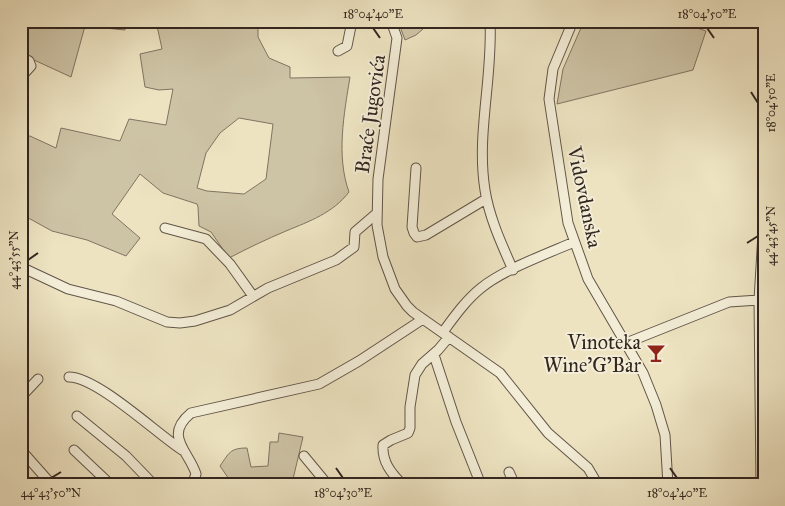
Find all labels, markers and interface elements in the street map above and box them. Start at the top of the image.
text: 18°04'40"E [343,7,403,21]
text: 18°04'50"E [678,7,737,21]
street label: Braće Jugovića [350,52,391,175]
text: 18°04'50"E [764,73,778,132]
street label: Vidovdanska [562,143,608,250]
text: 44°43'45"N [764,206,778,266]
text: 44°43'55"N [7,230,21,290]
place label: Vinoteka Wine'G'Bar [544,330,642,377]
bar icon: Vinoteka Wine'G'Bar [645,342,667,364]
text: 44°43'50"N [21,486,81,500]
text: 18°04'30"E [314,486,372,500]
text: 18°04'40"E [647,486,707,500]

